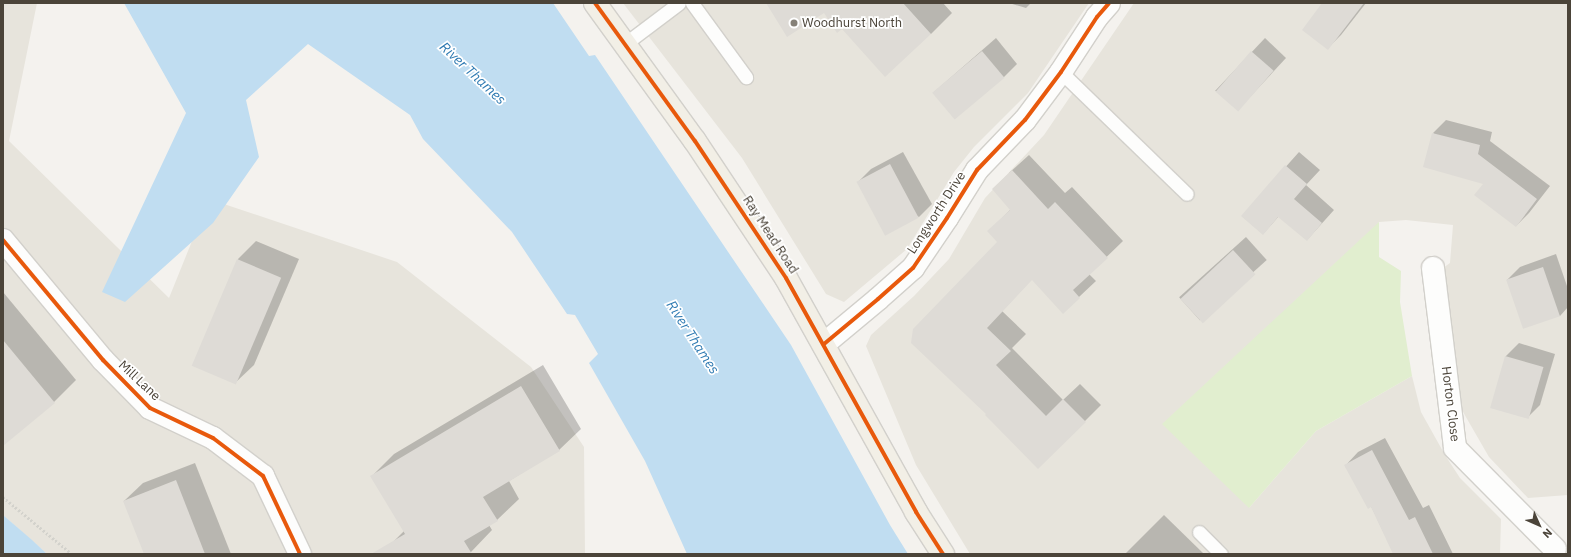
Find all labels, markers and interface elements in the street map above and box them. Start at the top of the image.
place label: Woodhurst North [802,15,902,31]
marker: Woodhurst North [789,18,799,28]
water label: River Thames [436,38,510,108]
street label: Longworth Drive [905,169,969,257]
street label: Ray Mead Road [739,193,801,277]
water label: River Thames [663,297,723,377]
street label: Mill Lane [115,358,163,404]
street label: Horton Close [1438,365,1462,443]
north arrow [1519,505,1559,545]
text: N [1540,526,1555,541]

